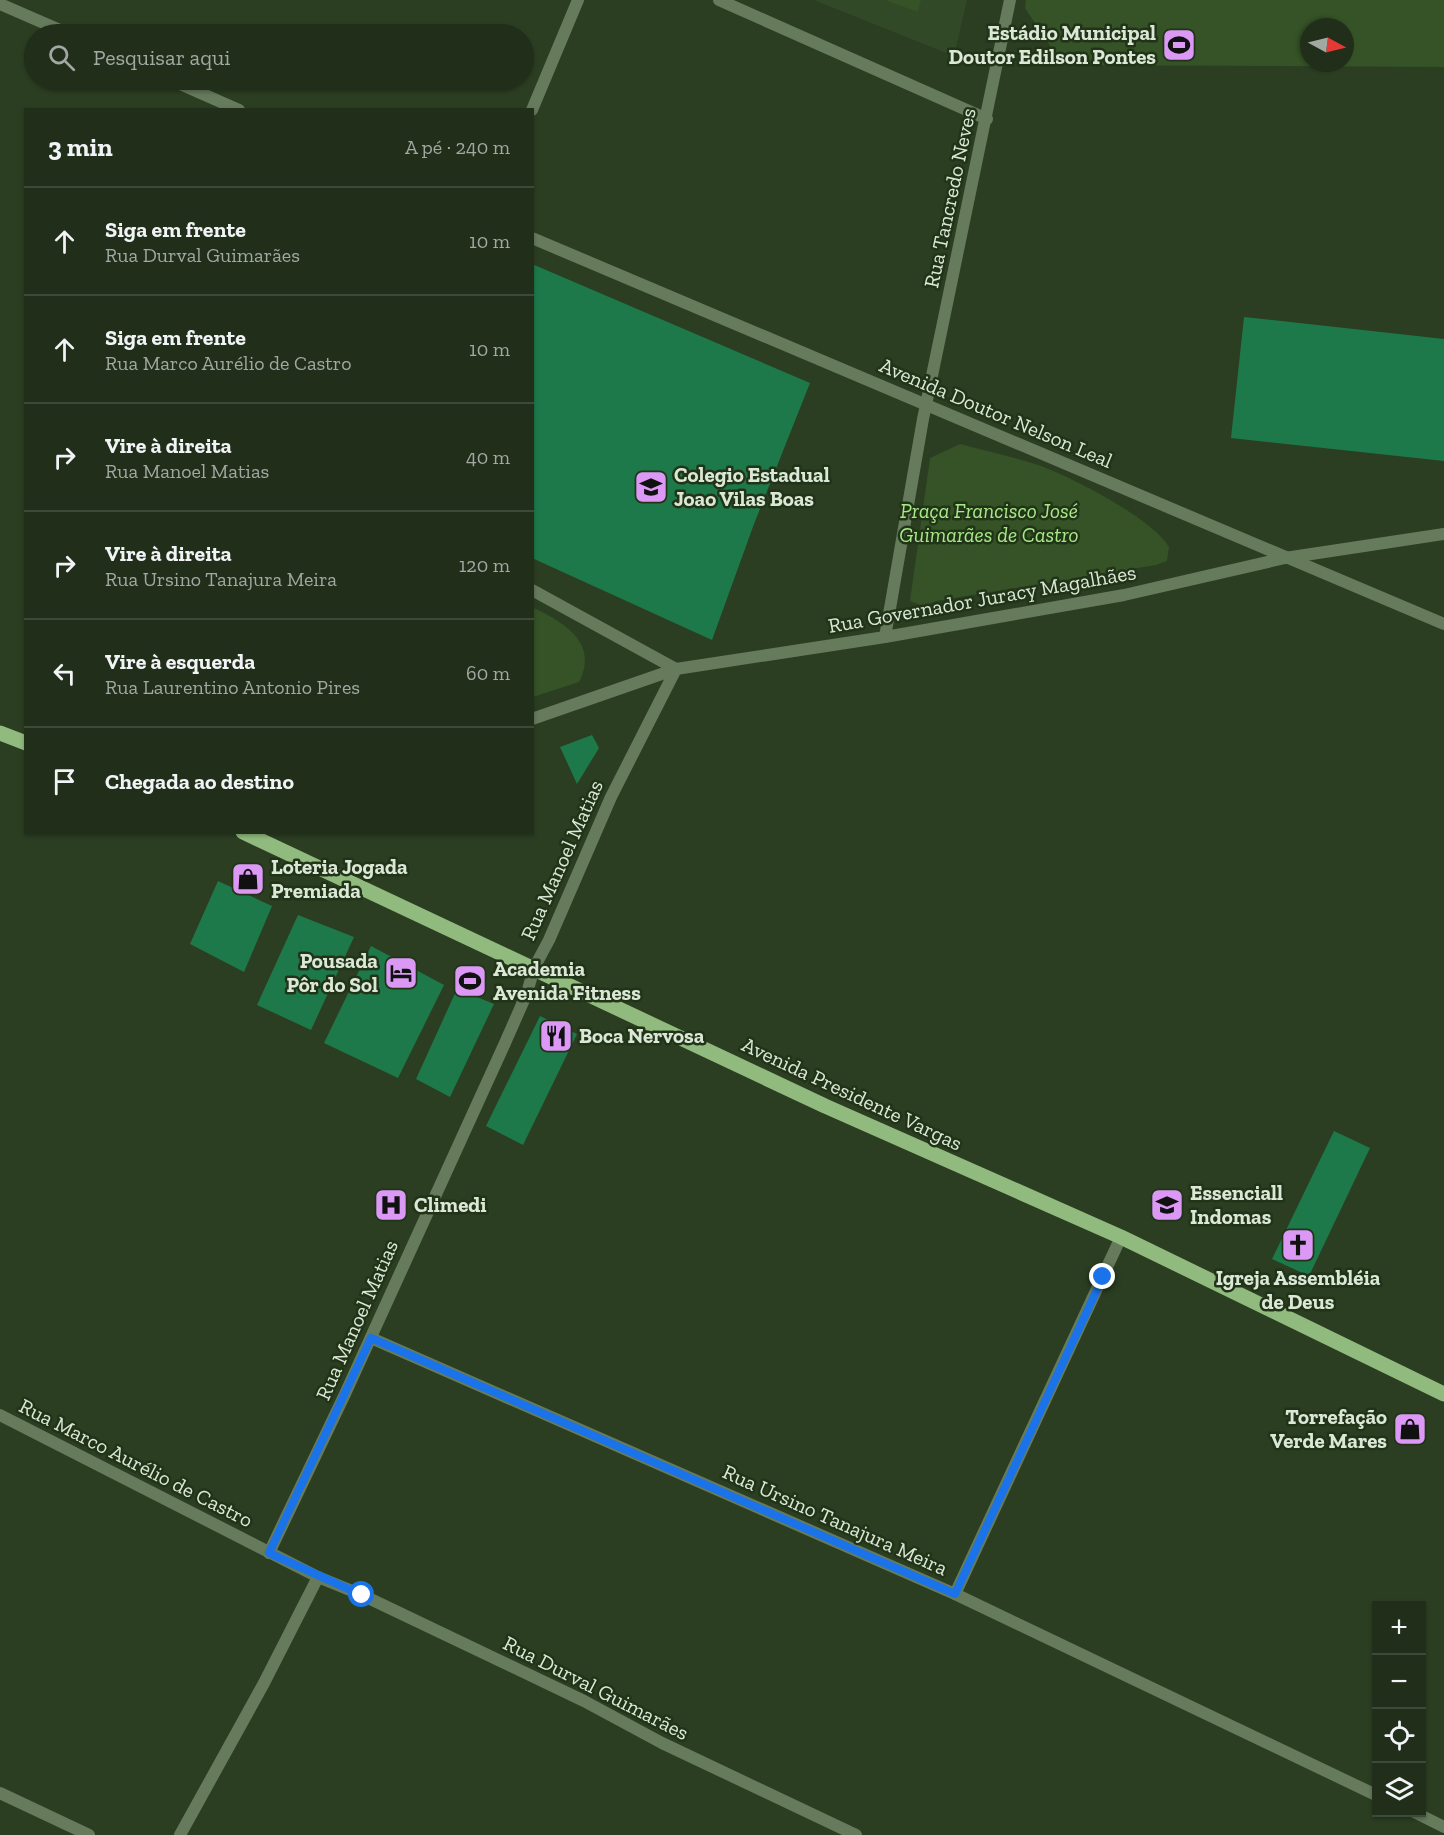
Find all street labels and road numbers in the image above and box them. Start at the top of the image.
street label: Rua Tancredo Neves [918,106,981,290]
street label: Avenida Doutor Nelson Leal [876,352,1117,473]
street label: Rua Governador Juracy Magalhães [826,559,1138,638]
street label: Rua Manoel Matias [515,776,608,944]
street label: Avenida Presidente Vargas [738,1031,966,1156]
street label: Rua Manoel Matias [310,1236,403,1404]
street label: Rua Marco Aurélio de Castro [15,1393,257,1532]
street label: Rua Ursino Tanajura Meira [718,1459,952,1581]
street label: Rua Durval Guimarães [499,1630,693,1745]

